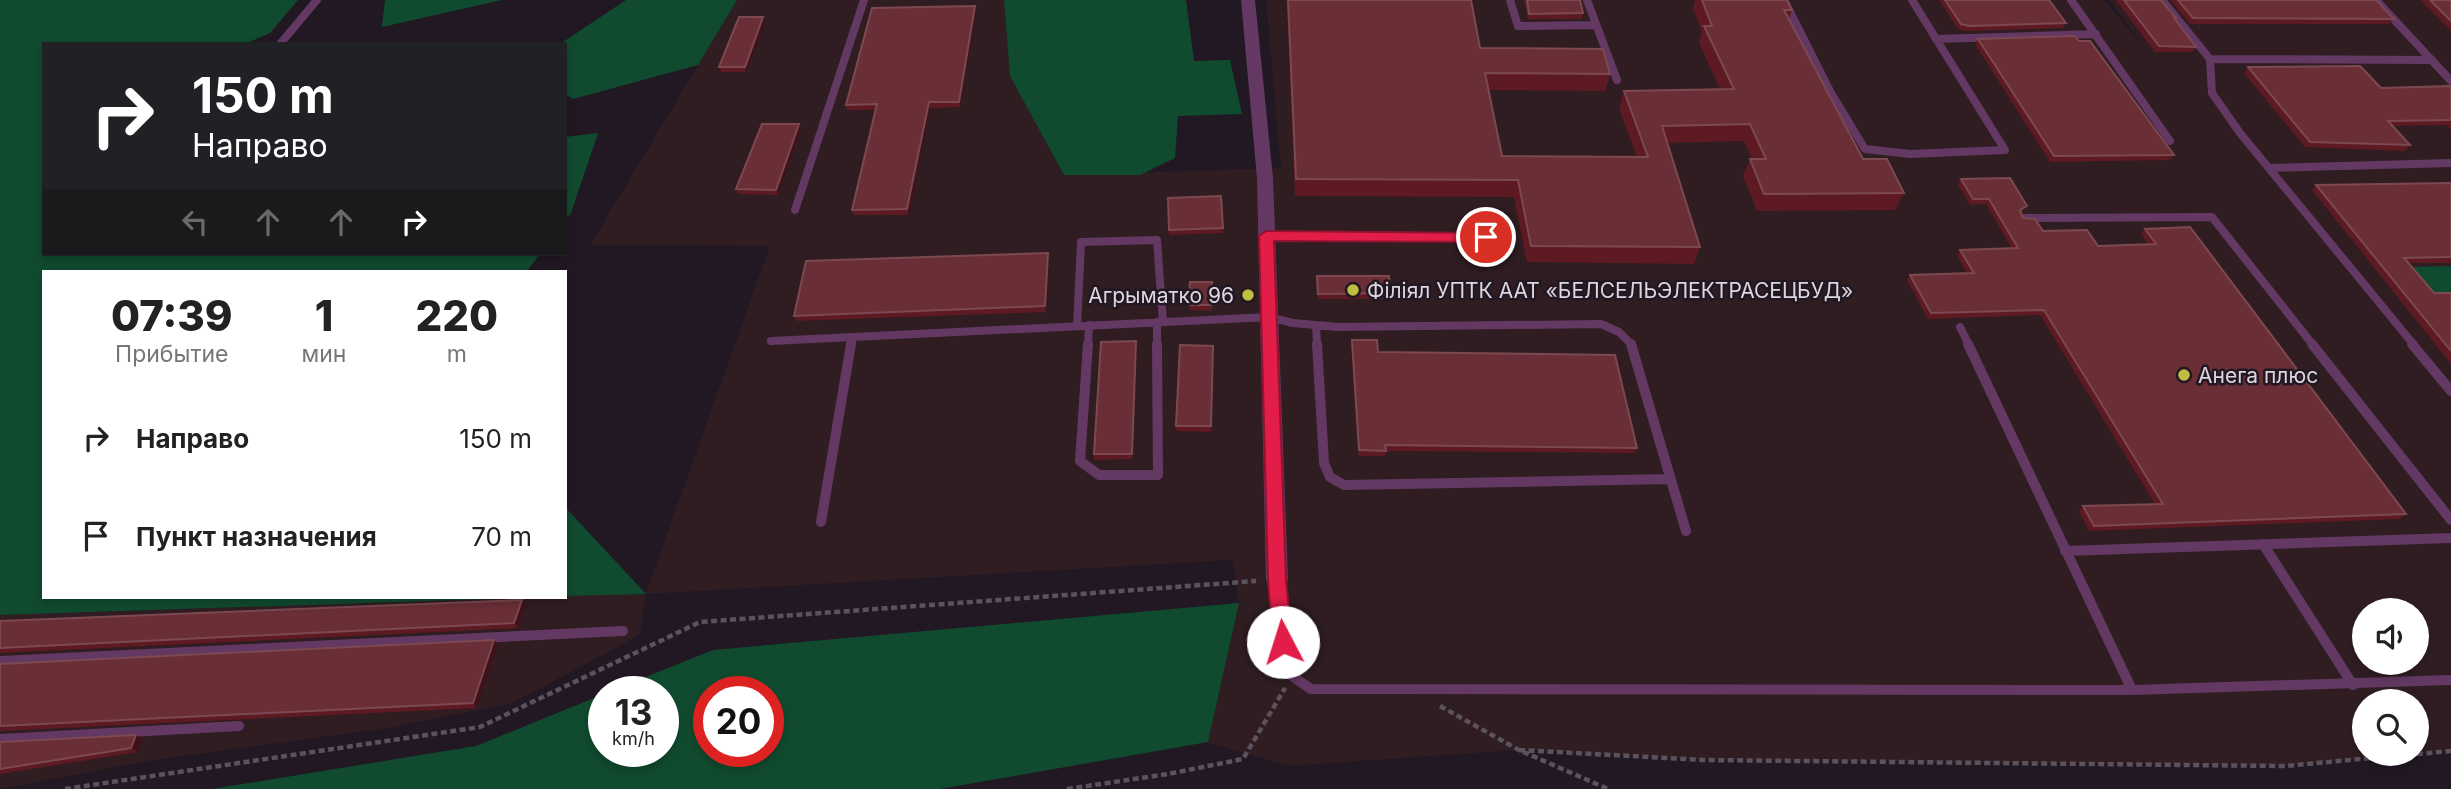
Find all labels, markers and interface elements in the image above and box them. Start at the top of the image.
text: 150 m [192,66,334,125]
icon: right [77,70,168,161]
text: Направо [192,126,328,165]
icon: left [176,203,214,241]
icon: ahead [249,203,287,241]
icon: ahead [322,203,360,241]
icon: right [395,203,433,241]
pin [1456,207,1516,267]
icon: arrive [1467,218,1505,256]
place label: Філіял УПТК ААТ «БЕЛСЕЛЬЭЛЕКТРАСЕЦБУД» [1367,278,1853,303]
marker: Філіял УПТК ААТ «БЕЛСЕЛЬЭЛЕКТРАСЕЦБУД» [1345,282,1361,298]
place label: Агрыматко 96 [1088,283,1234,308]
marker: Агрыматко 96 [1240,287,1256,303]
text: 07:39 [111,290,233,341]
text: 1 [315,290,333,341]
text: 220 [415,290,498,341]
text: Прибытие [115,340,228,368]
text: мин [302,340,346,368]
text: m [447,340,467,368]
place label: Анега плюс [2198,363,2318,388]
marker: Анега плюс [2176,367,2192,383]
icon: right [77,419,115,457]
text: Направо [136,423,249,454]
text: 150 m [459,423,532,454]
icon: arrive [77,517,115,555]
text: Пункт назначения [136,521,377,552]
text: 70 m [471,521,532,552]
map controls [2352,598,2429,766]
button: sound [2352,598,2429,675]
position arrow [1246,605,1320,679]
speed limit sign: 20 [693,676,784,767]
button: search [2352,689,2429,766]
text: 13 [615,691,652,733]
text: km/h [612,728,655,749]

